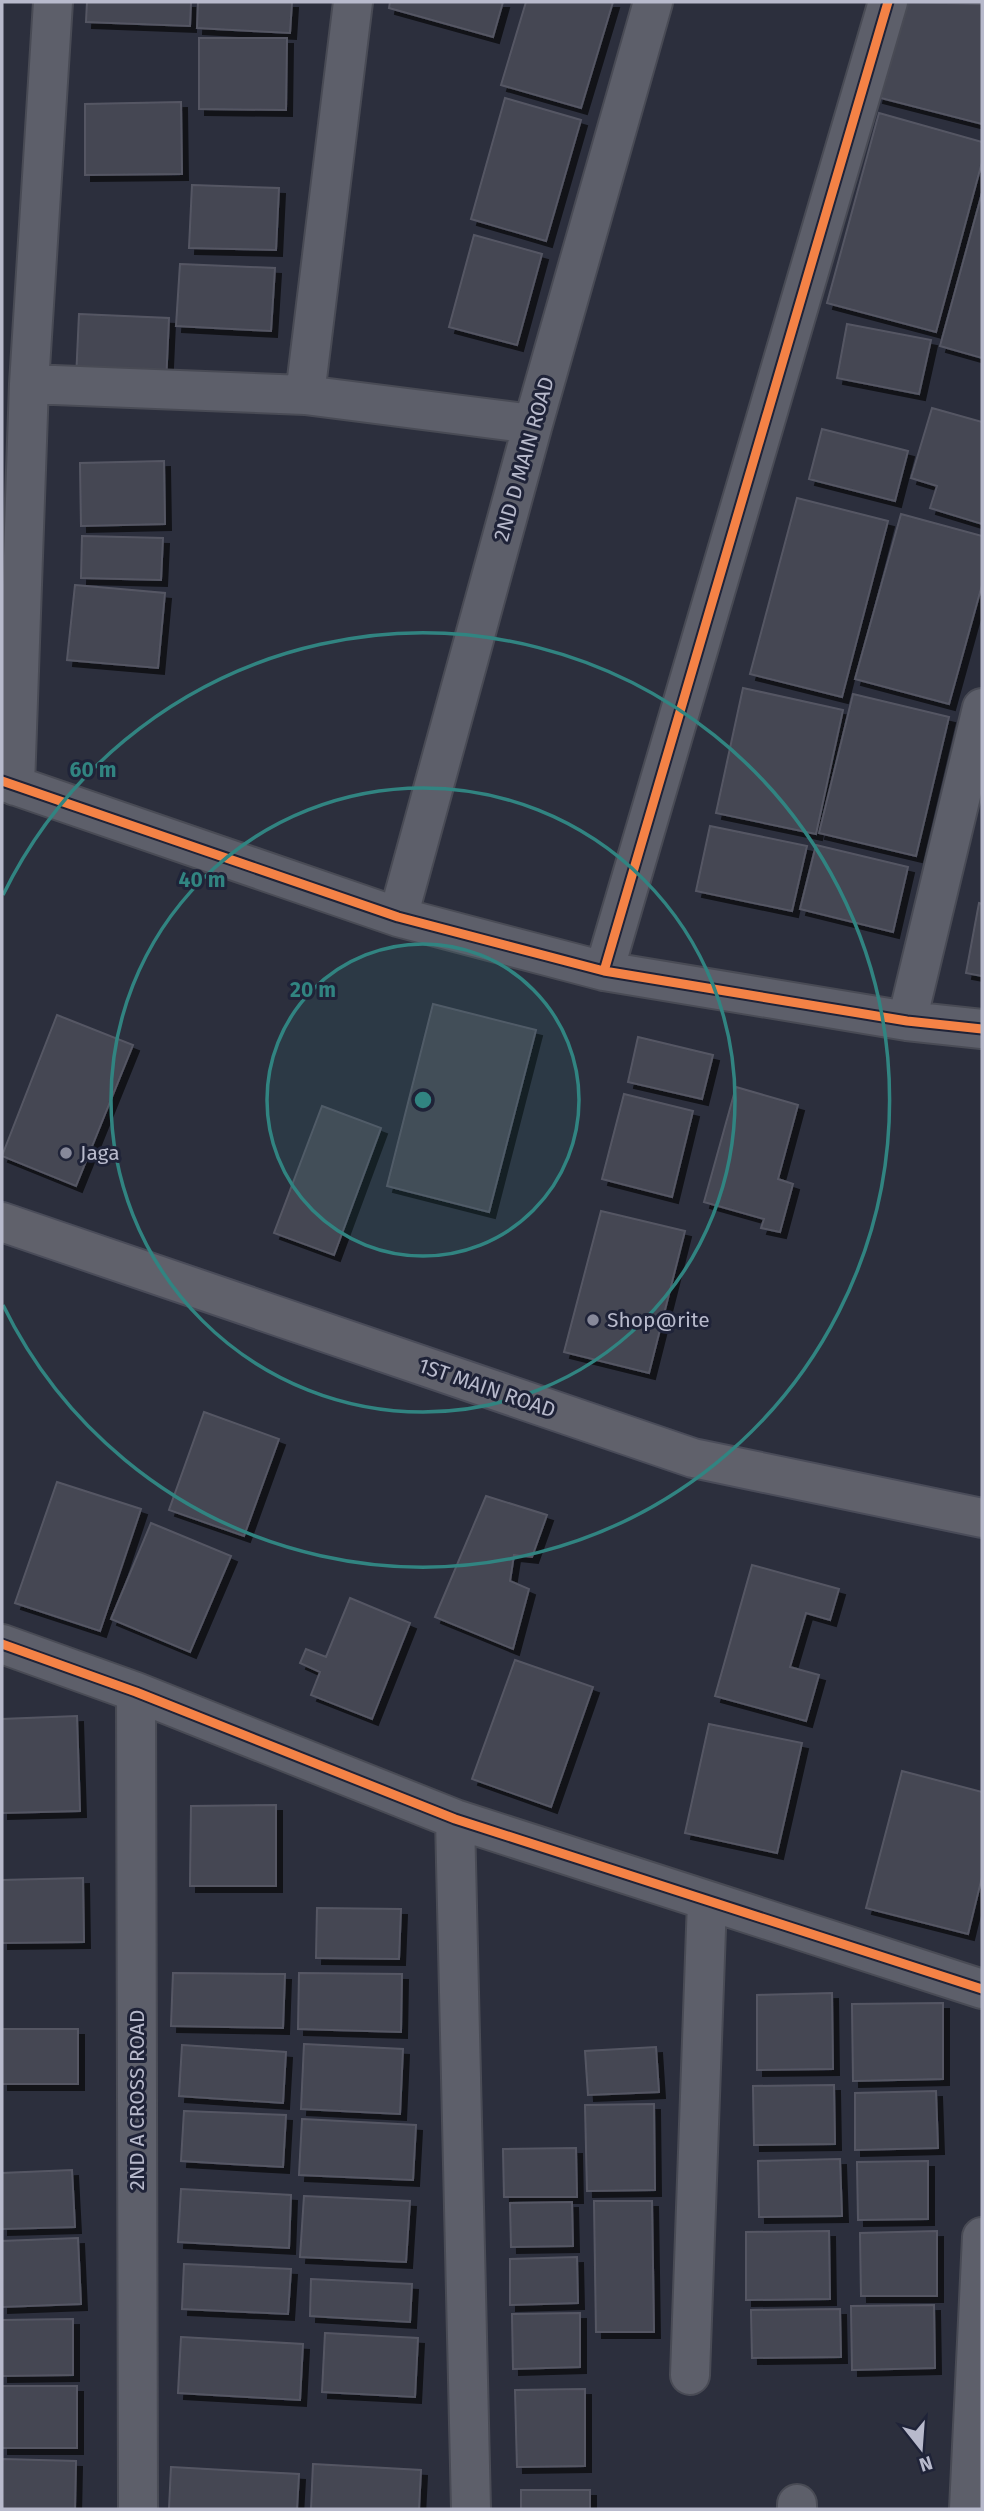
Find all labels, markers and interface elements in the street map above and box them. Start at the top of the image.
street label: 2ND D MAIN ROAD [488,374,560,544]
text: 60 m [70,757,116,783]
text: 40 m [179,867,225,893]
text: 20 m [290,977,336,1003]
centre of rings [411,1088,435,1112]
place label: Jaga [80,1140,120,1166]
marker: Jaga [58,1145,74,1161]
place label: Shop@rite [607,1307,710,1333]
marker: Shop@rite [585,1312,601,1328]
street label: 1ST MAIN ROAD [415,1352,559,1424]
street label: 2ND A CROSS ROAD [124,2010,150,2190]
north arrow [886,2413,956,2483]
text: N [916,2451,935,2477]

